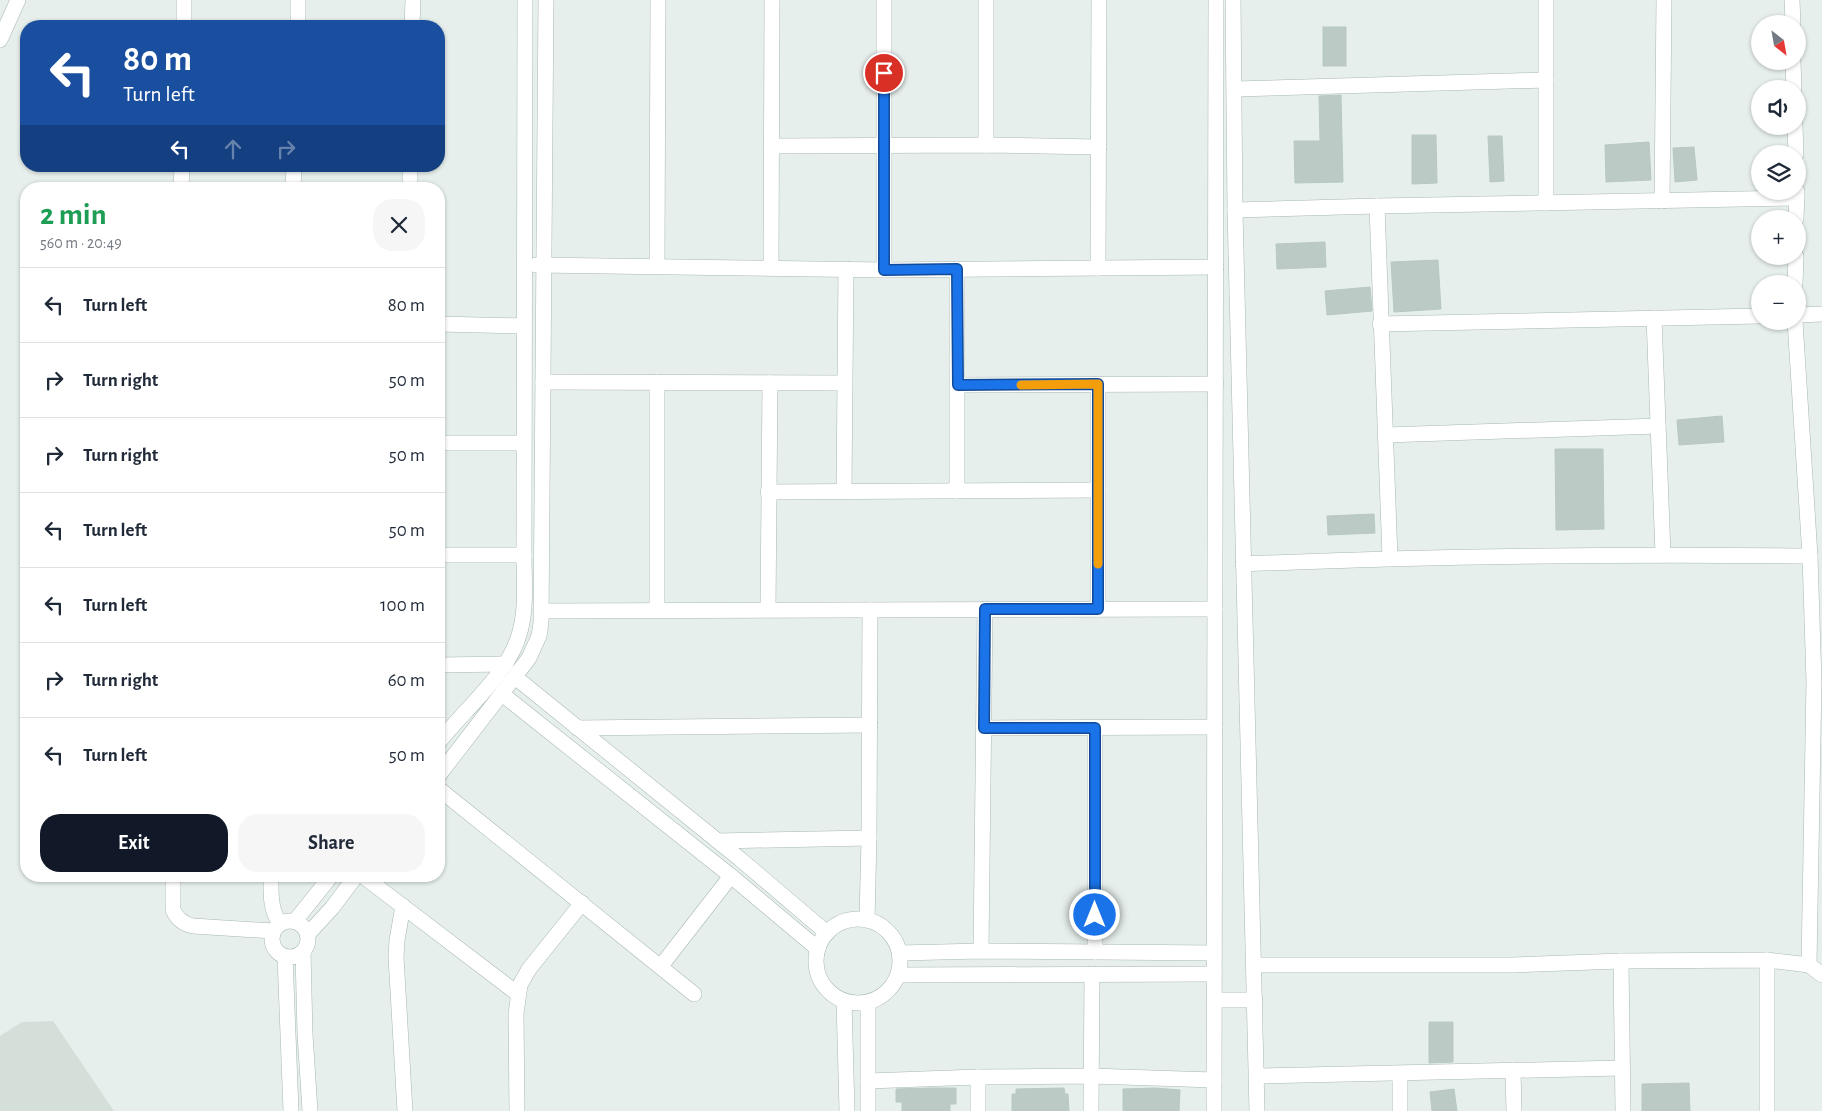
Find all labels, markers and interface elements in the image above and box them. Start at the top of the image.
north arrow [1751,15,1806,70]
map controls [1751,15,1806,330]
icon: left [40,40,105,105]
text: 80 m [123,42,192,77]
pin [863,52,905,94]
icon: arrive [870,59,898,87]
button: sound [1751,80,1806,135]
text: Turn left [123,83,195,105]
icon: left [166,135,194,163]
icon: ahead [219,135,247,163]
icon: right [272,135,300,163]
button: layers [1751,145,1806,200]
button: close [373,199,425,251]
text: 2 min [40,200,107,230]
button: + [1751,210,1806,265]
text: 560 m · 20:49 [40,235,122,251]
button: − [1751,275,1806,330]
icon: left [40,291,68,319]
text: Turn left [83,296,147,315]
text: 80 m [388,296,425,315]
icon: right [40,366,68,394]
text: Turn right [83,371,158,390]
text: 50 m [389,371,425,390]
icon: right [40,441,68,469]
text: Turn right [83,446,158,465]
text: 50 m [389,446,425,465]
icon: left [40,516,68,544]
text: Turn left [83,521,147,540]
text: 50 m [389,521,425,540]
icon: left [40,591,68,619]
text: Turn left [83,596,147,615]
text: 100 m [380,596,425,615]
icon: right [40,666,68,694]
text: Turn right [83,671,158,690]
text: 60 m [388,671,425,690]
icon: left [40,741,68,769]
text: Turn left [83,746,147,765]
text: 50 m [389,746,425,765]
button: Exit [40,814,228,872]
button: Share [238,814,425,872]
position arrow [1068,888,1120,940]

